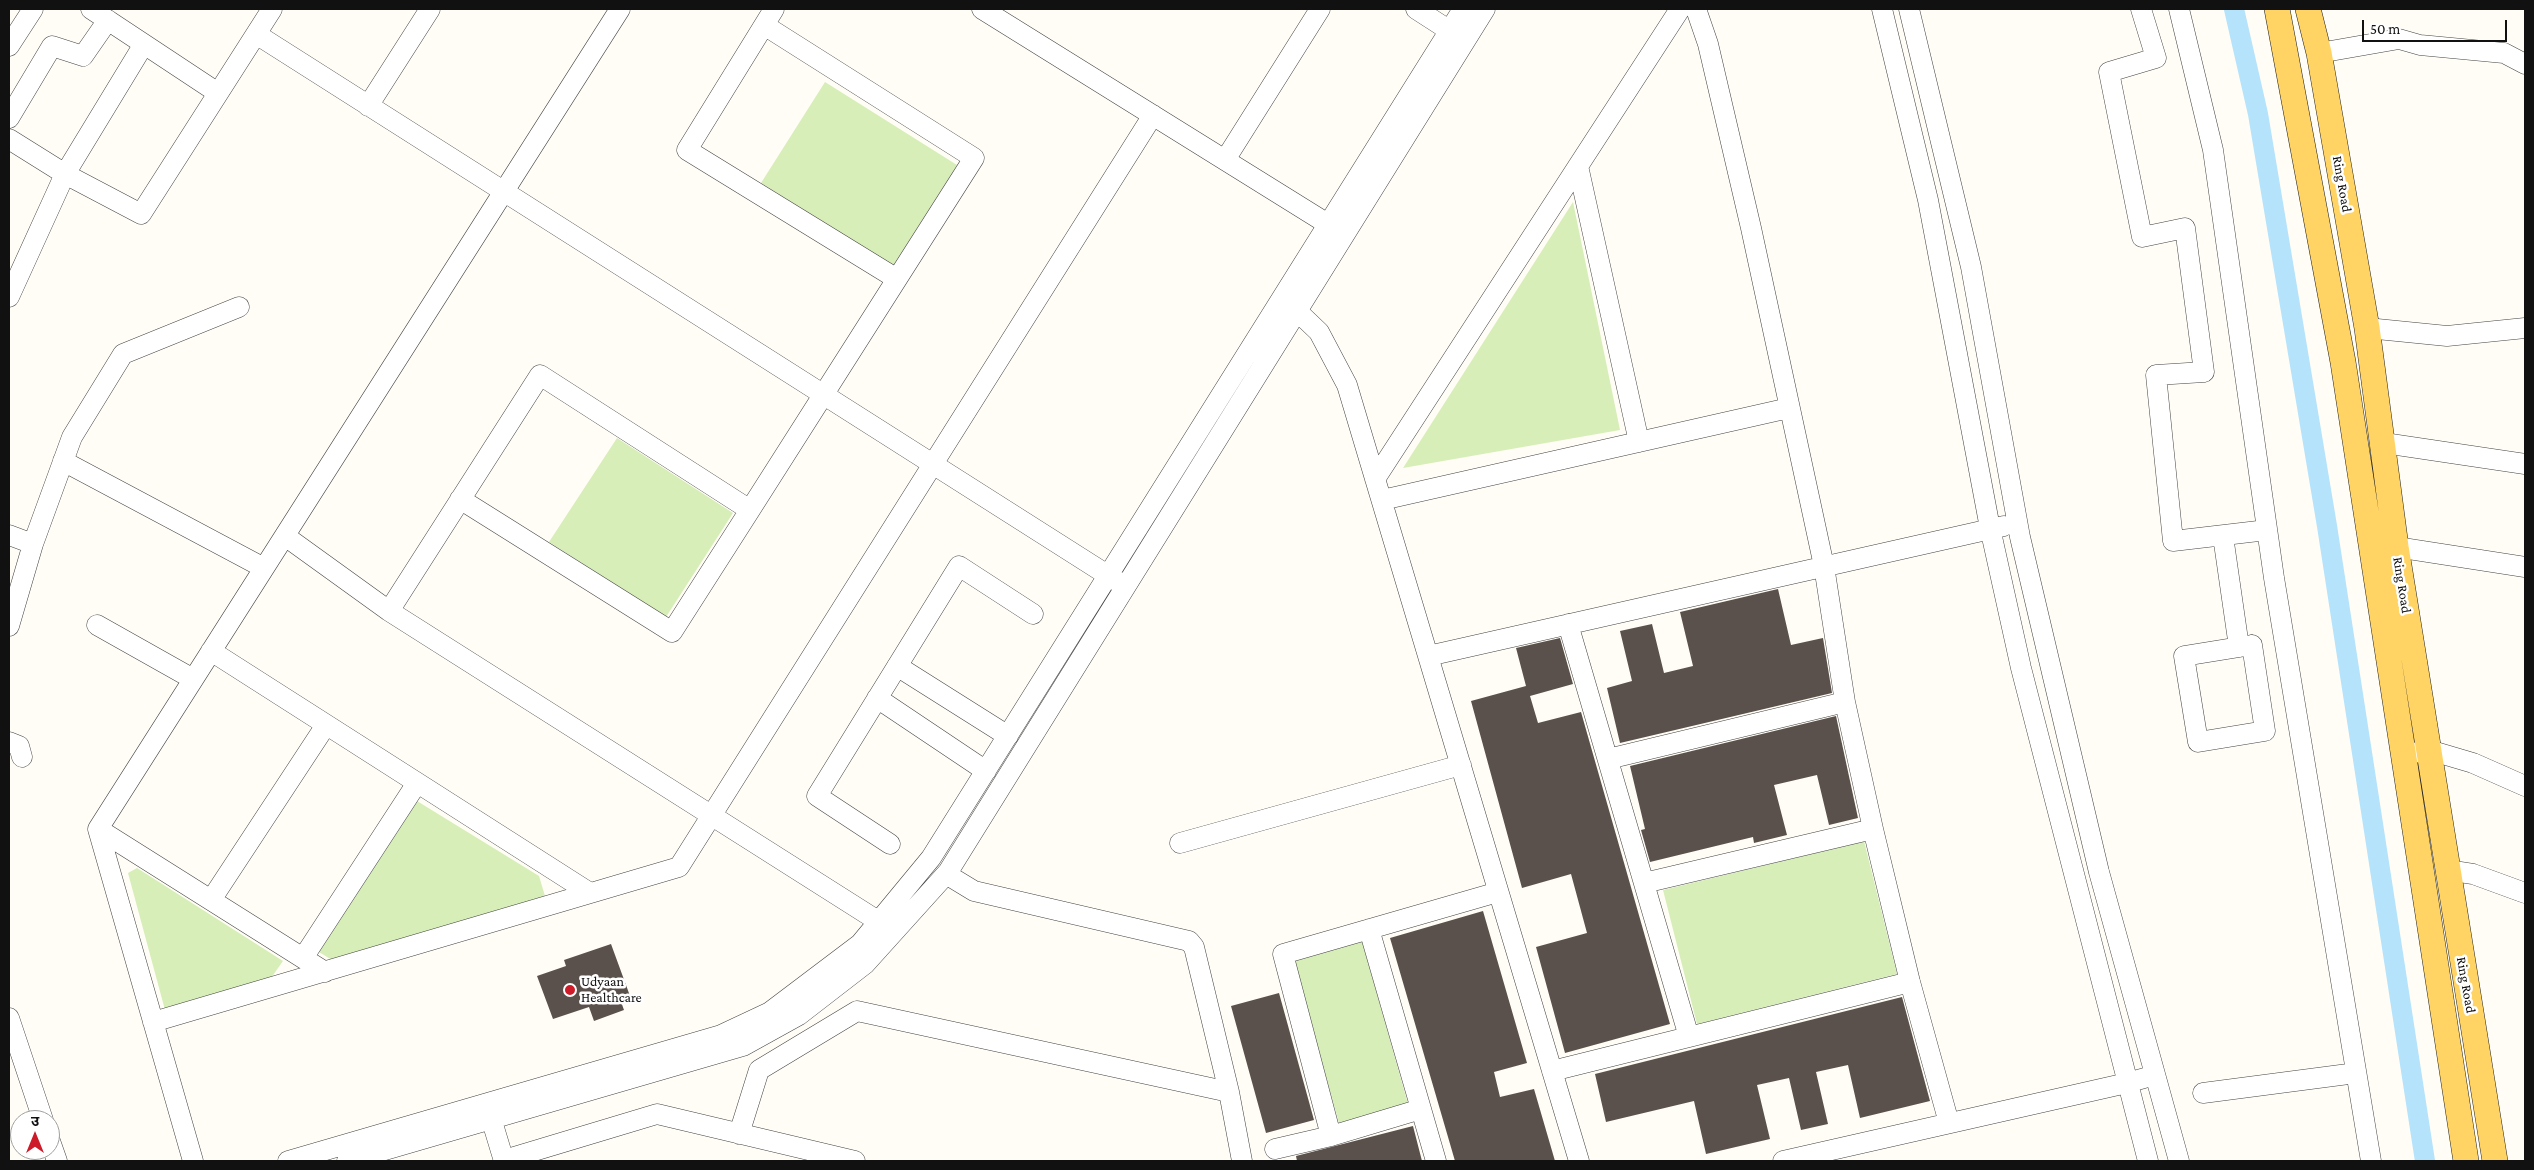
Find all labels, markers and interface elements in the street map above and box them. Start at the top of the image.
scale bar [2364,10,2509,42]
text: 50 m [2370,21,2400,37]
street label: Ring Road [2329,155,2355,213]
street label: Ring Road [2389,556,2415,614]
street label: Ring Road [2453,956,2479,1014]
place label: Udyaan Healthcare [581,974,642,1006]
marker: Udyaan Healthcare [563,983,577,997]
north arrow [10,1110,60,1160]
text: उ [31,1113,39,1129]

